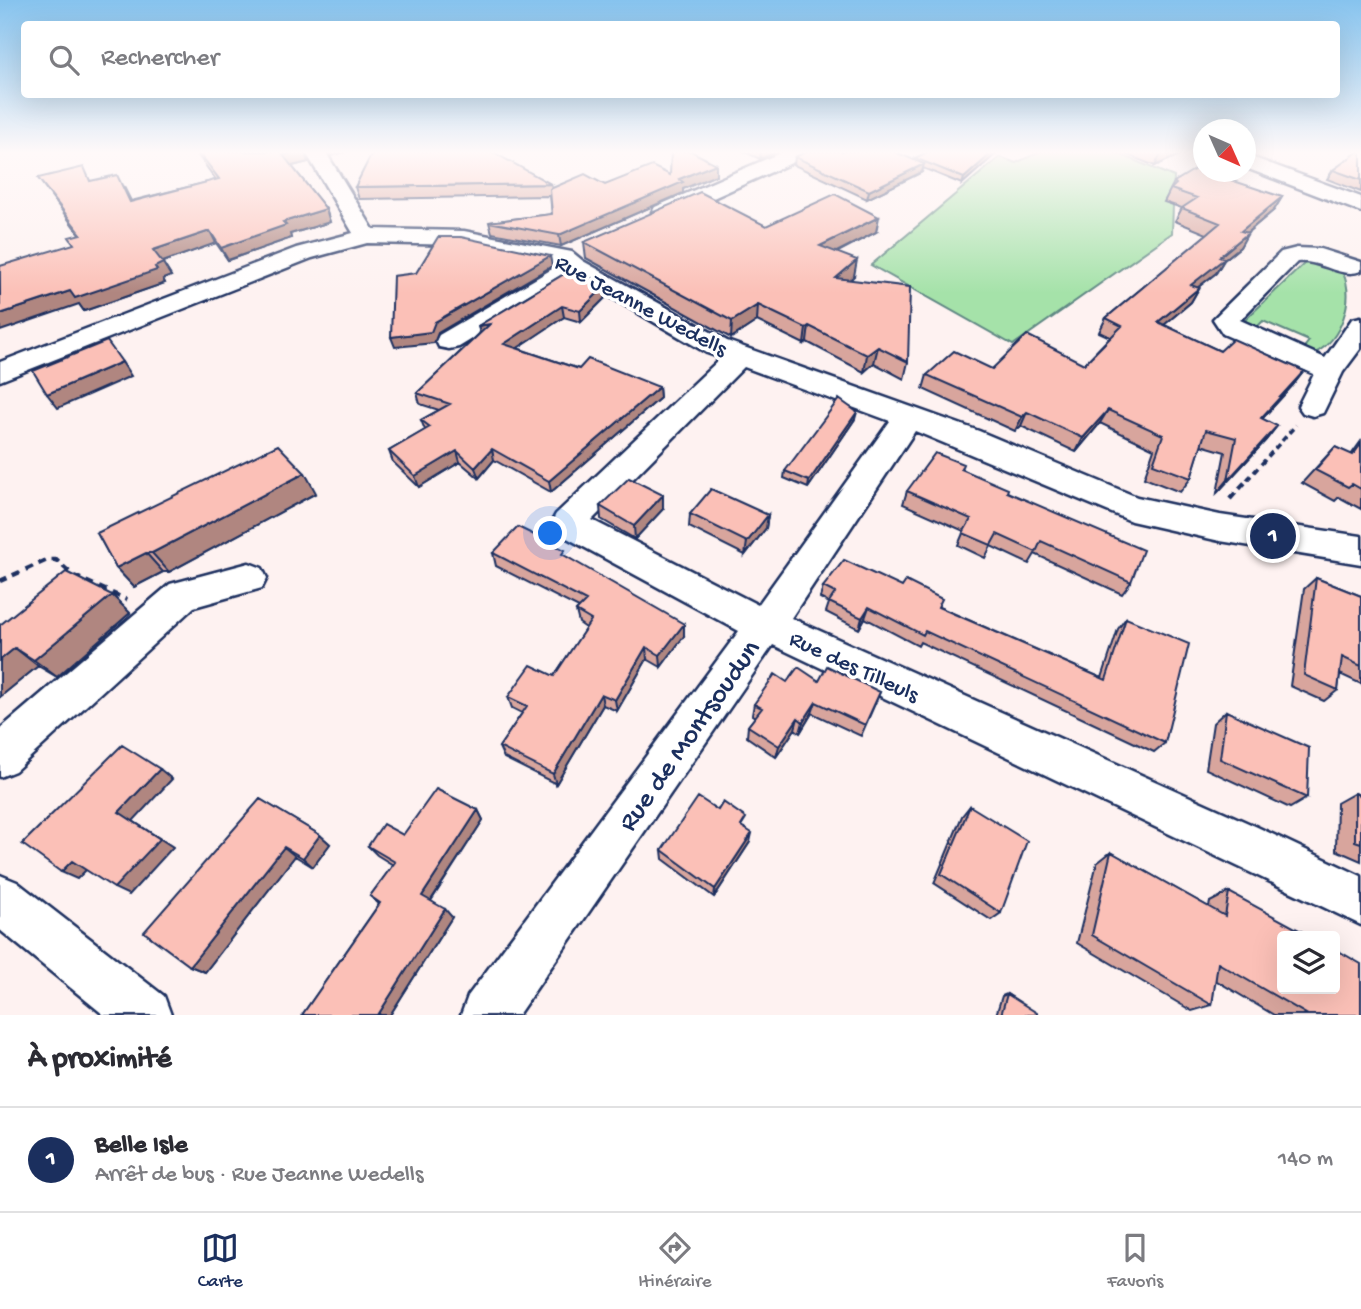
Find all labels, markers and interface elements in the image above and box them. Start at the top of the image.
search box [21,21,1340,98]
icon: search [45,41,83,79]
text: Rechercher [101,44,219,75]
north arrow [1193,119,1256,182]
street label: Rue Jeanne Wedells [549,250,732,364]
pin: 1 [1250,510,1296,562]
your location [533,516,567,550]
street label: Rue des Tilleuls [785,626,923,710]
street label: Rue de Montsoudun [612,634,769,839]
map controls [1277,931,1340,994]
button: layers [1277,931,1340,994]
text: À proximité [28,1043,172,1078]
text: Belle Isle [95,1131,188,1162]
text: 1 [46,1146,56,1173]
text: 140 m [1278,1146,1333,1173]
text: Arrêt de bus · Rue Jeanne Wedells [95,1162,423,1189]
tab: Carte [198,1229,243,1294]
tab: Itinéraire [638,1229,711,1294]
tab: Favoris [1107,1229,1163,1294]

